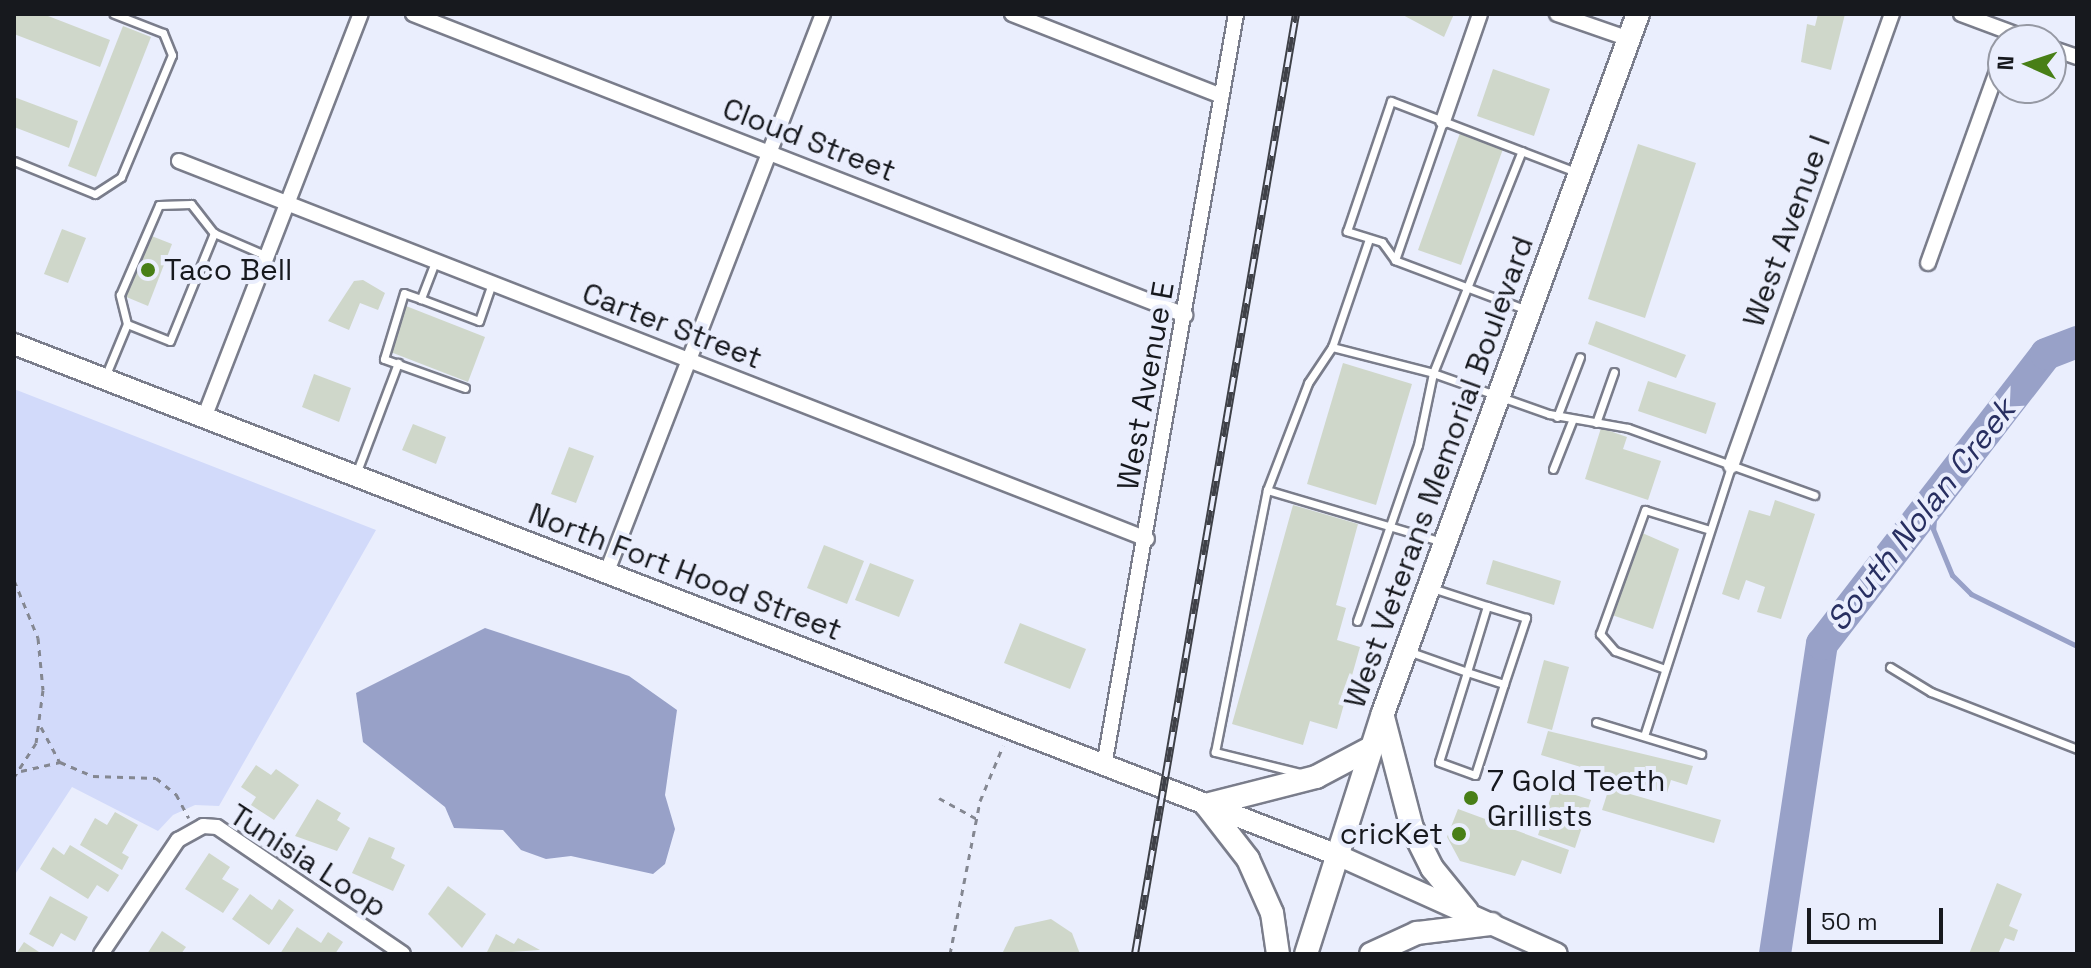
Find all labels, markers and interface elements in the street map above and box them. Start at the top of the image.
north arrow [1987,24,2067,104]
text: N [1991,55,2019,71]
street label: Cloud Street [717,91,901,189]
street label: West Avenue I [1736,130,1838,332]
street label: West Veterans Memorial Boulevard [1337,231,1541,713]
place label: Taco Bell [164,252,292,288]
marker: Taco Bell [139,261,157,279]
street label: Carter Street [577,275,767,377]
street label: West Avenue E [1110,279,1182,493]
water label: South Nolan Creek [1819,391,2023,639]
street label: North Fort Hood Street [523,496,847,648]
place label: 7 Gold Teeth Grillists [1487,763,1666,834]
marker: 7 Gold Teeth Grillists [1462,789,1480,807]
street label: Tunisia Loop [223,797,393,925]
place label: cricKet [1340,816,1443,852]
marker: cricKet [1450,825,1468,843]
scale bar [1811,892,1947,942]
text: 50 m [1821,906,1878,937]

